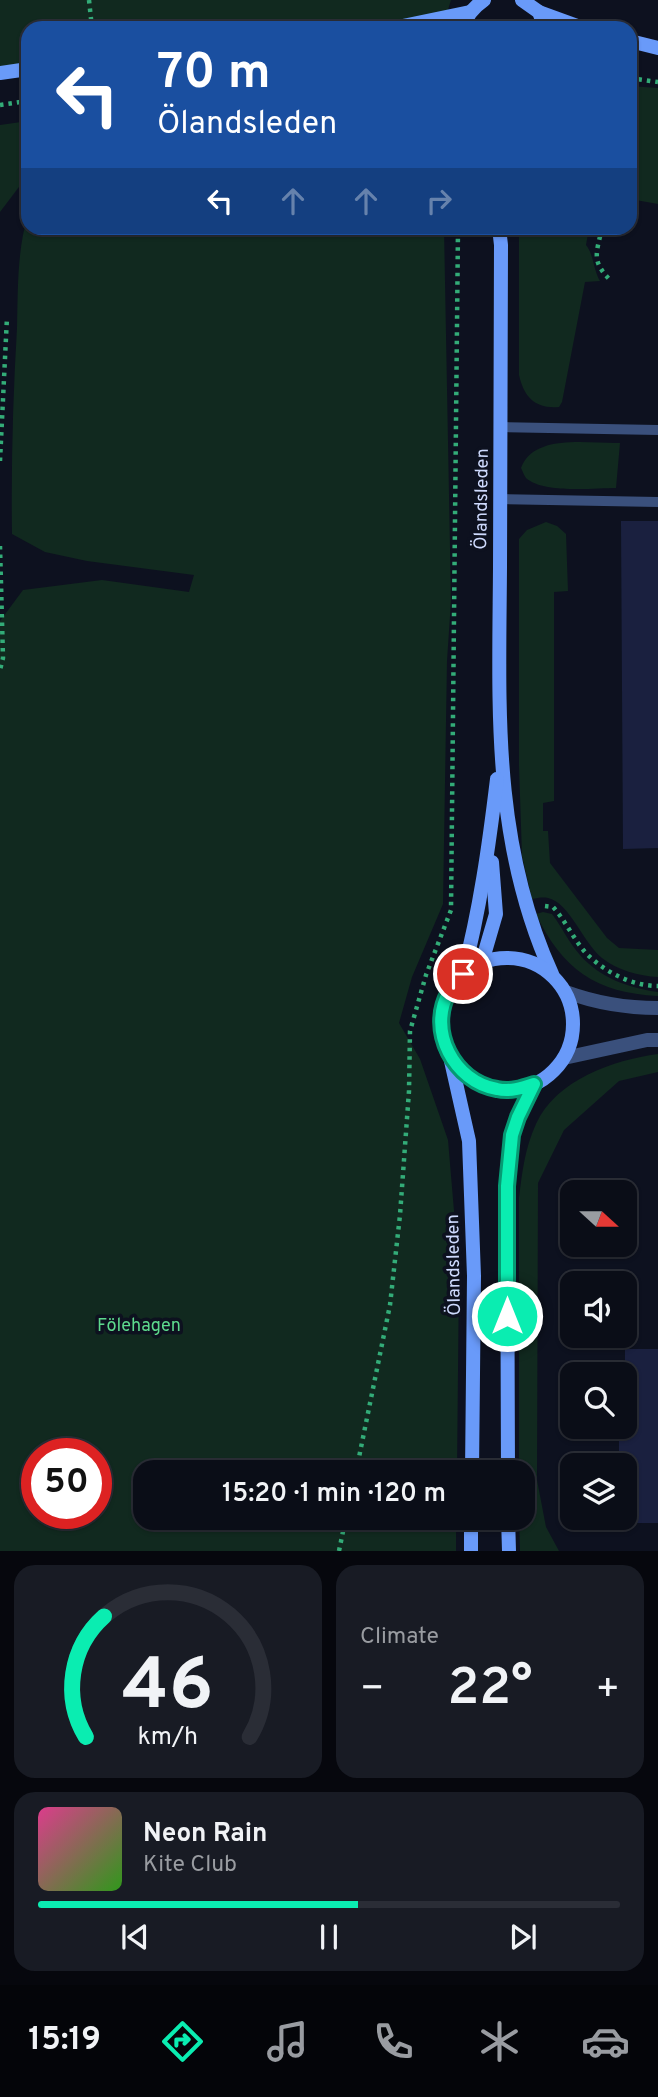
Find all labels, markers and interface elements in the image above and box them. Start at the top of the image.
text: 70 m [157,44,271,106]
icon: left [42,49,133,140]
text: Ölandsleden [157,105,337,145]
icon: left [201,182,239,220]
icon: ahead [274,182,312,220]
icon: ahead [347,182,385,220]
icon: right [420,182,458,220]
street label: Ölandsleden [468,448,495,550]
pin [433,944,493,1004]
icon: arrive [444,955,482,993]
north arrow [560,1180,637,1256]
map controls [560,1180,637,1530]
street label: Ölandsleden [440,1214,467,1316]
button: sound [560,1271,637,1348]
position arrow [470,1279,544,1353]
park label: Fölehagen [97,1315,181,1338]
button: search [560,1362,637,1439]
speed limit sign: 50 [21,1438,112,1529]
button: layers [560,1453,637,1530]
text: 15:20 · 1 min · 120 m [222,1478,446,1511]
text: Climate [360,1623,439,1652]
text: 46 [122,1644,214,1736]
text: 22° [447,1657,533,1723]
text: − [360,1666,385,1715]
text: + [595,1666,620,1715]
text: km/h [138,1722,198,1754]
text: Neon Rain [143,1818,268,1851]
text: Kite Club [143,1851,237,1880]
icon: previous [116,1918,154,1956]
icon: pause [310,1918,348,1956]
icon: next [504,1918,542,1956]
icon: directions [158,2017,207,2066]
icon: music [263,2017,312,2066]
icon: phone [369,2017,418,2066]
icon: climate [475,2017,524,2066]
icon: car [581,2017,630,2066]
text: 15:19 [28,2021,101,2061]

